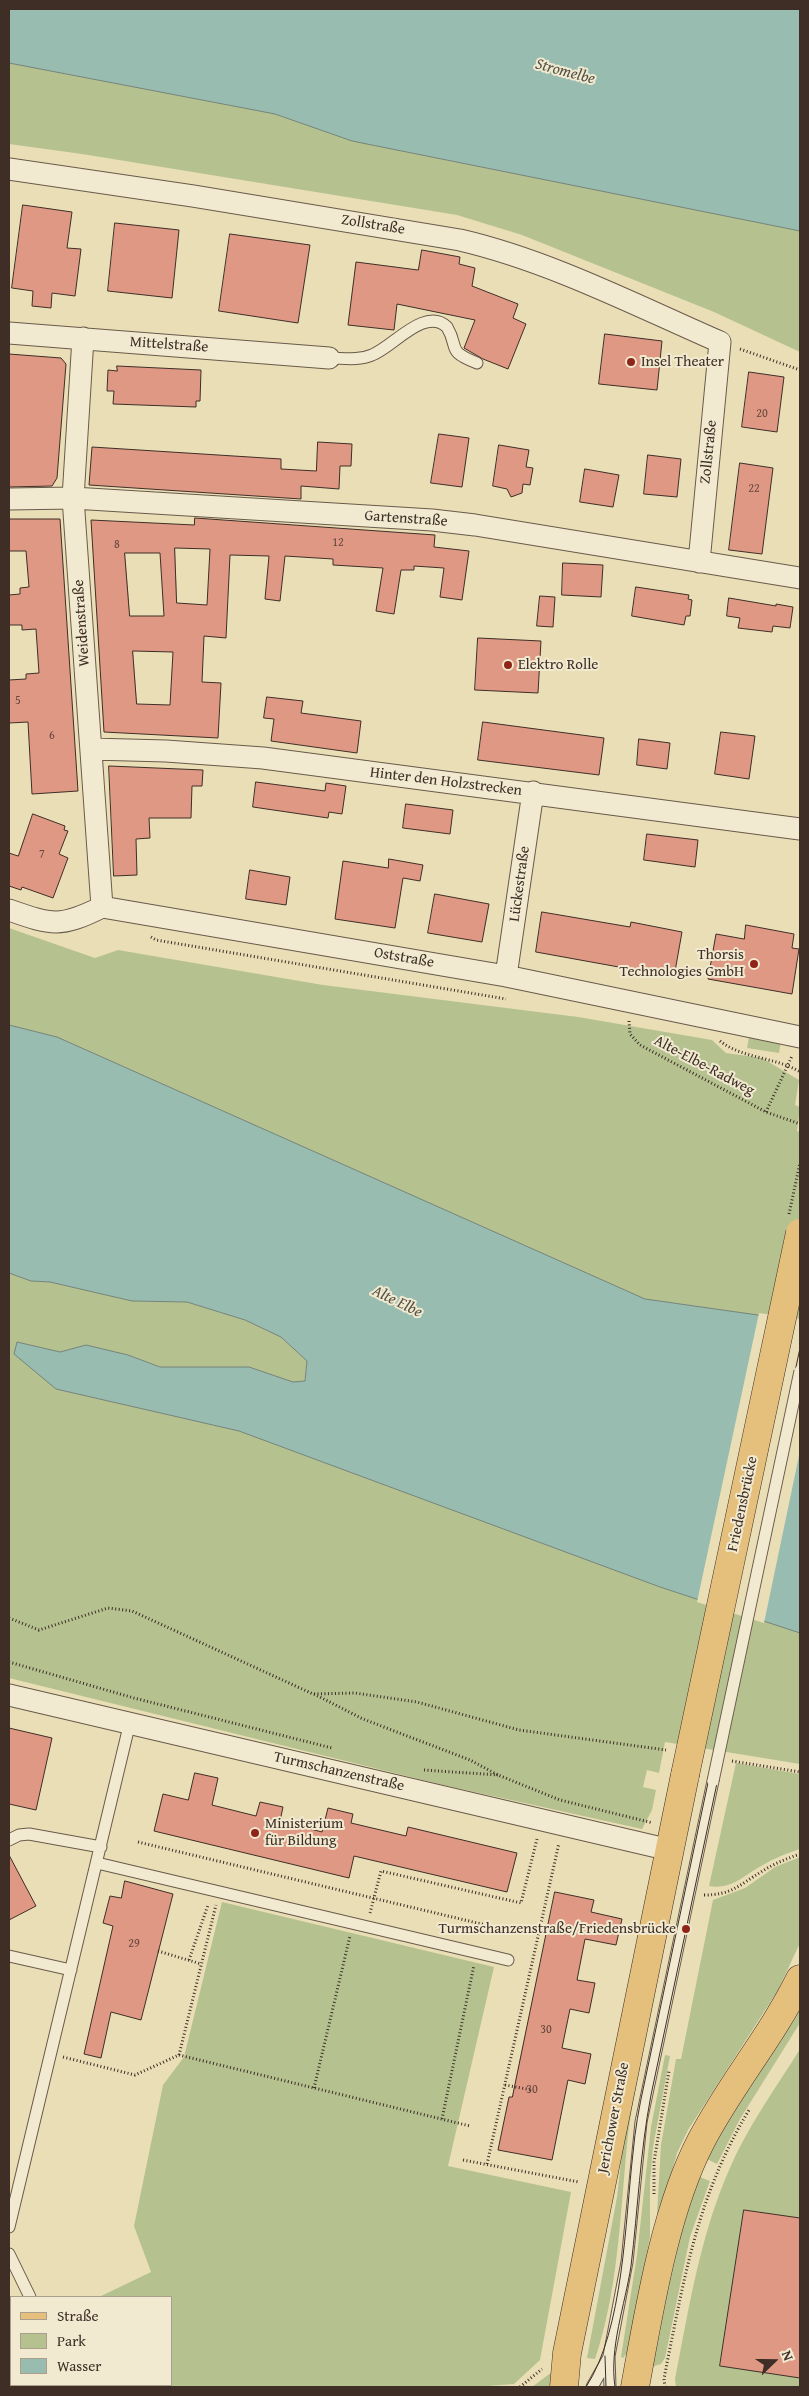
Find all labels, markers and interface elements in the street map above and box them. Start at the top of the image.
water label: Stromelbe [533,55,597,89]
street label: Zollstraße [340,211,406,239]
street label: Mittelstraße [129,333,209,357]
place label: Insel Theater [641,353,724,371]
marker: Insel Theater [625,356,637,368]
house number: 20 [756,407,768,421]
street label: Zollstraße [697,419,721,485]
house number: 22 [748,482,760,496]
street label: Gartenstraße [364,507,448,531]
house number: 12 [332,536,344,550]
house number: 8 [114,538,120,552]
street label: Weidenstraße [70,579,94,667]
place label: Elektro Rolle [518,656,598,674]
marker: Elektro Rolle [502,659,514,671]
house number: 5 [15,694,21,708]
house number: 6 [49,729,55,743]
street label: Hinter den Holzstrecken [369,764,523,800]
street label: Lückestraße [506,845,534,923]
house number: 7 [39,848,45,862]
street label: Oststraße [373,944,435,972]
place label: Thorsis Technologies GmbH [620,946,744,981]
marker: Thorsis Technologies GmbH [748,958,760,970]
street label: Alte-Elbe-Radweg [651,1032,757,1100]
water label: Alte Elbe [369,1282,425,1322]
street label: Friedensbrücke [724,1455,762,1553]
street label: Turmschanzenstraße [272,1748,406,1796]
place label: Ministerium für Bildung [265,1815,343,1850]
marker: Ministerium für Bildung [249,1827,261,1839]
place label: Turmschanzenstraße/Friedensbrücke [438,1920,676,1938]
marker: Turmschanzenstraße/Friedensbrücke [680,1923,692,1935]
house number: 29 [128,1937,140,1951]
house number: 30 [540,2023,552,2037]
street label: Jerichower Straße [594,2061,634,2175]
house number: 30 [526,2083,538,2097]
legend [10,2296,172,2386]
text: Straße [57,2305,99,2326]
text: Park [57,2330,86,2351]
north arrow [749,2336,799,2386]
text: N [777,2347,799,2363]
text: Wasser [57,2355,101,2376]

